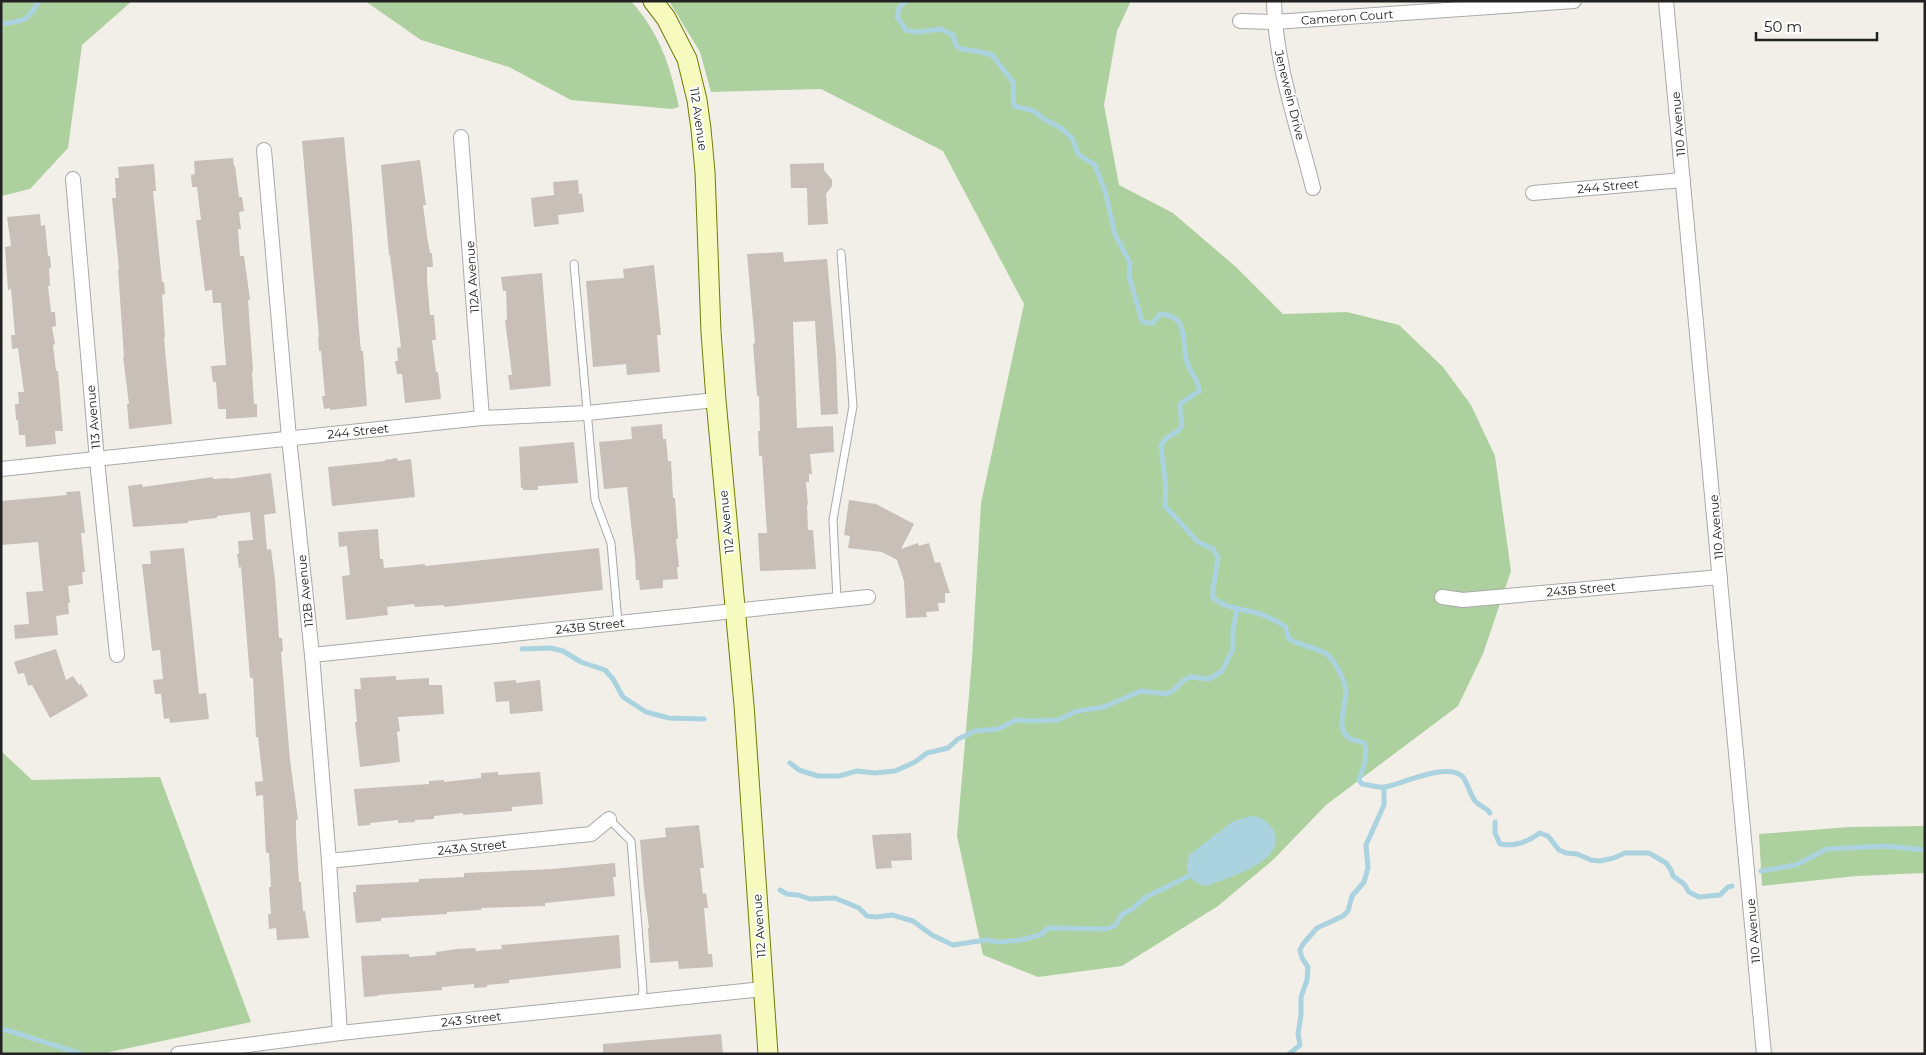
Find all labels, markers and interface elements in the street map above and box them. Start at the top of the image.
street label: Cameron Court [1300,6,1394,28]
scale bar [1756,10,1877,42]
text: 50 m [1764,17,1802,36]
street label: Jenewein Drive [1271,48,1308,141]
street label: 112 Avenue [687,86,711,152]
street label: 110 Avenue [1668,91,1688,157]
street label: 244 Street [1577,176,1640,196]
street label: 112A Avenue [462,240,482,314]
street label: 113 Avenue [83,385,103,449]
street label: 244 Street [326,420,390,442]
street label: 112 Avenue [715,489,737,555]
street label: 110 Avenue [1706,494,1726,560]
street label: 112B Avenue [294,554,316,628]
street label: 243B Street [1546,578,1616,600]
street label: 243B Street [555,615,625,637]
street label: 243A Street [437,836,507,858]
street label: 112 Avenue [749,894,769,958]
street label: 110 Avenue [1743,898,1763,964]
street label: 243 Street [440,1008,502,1030]

